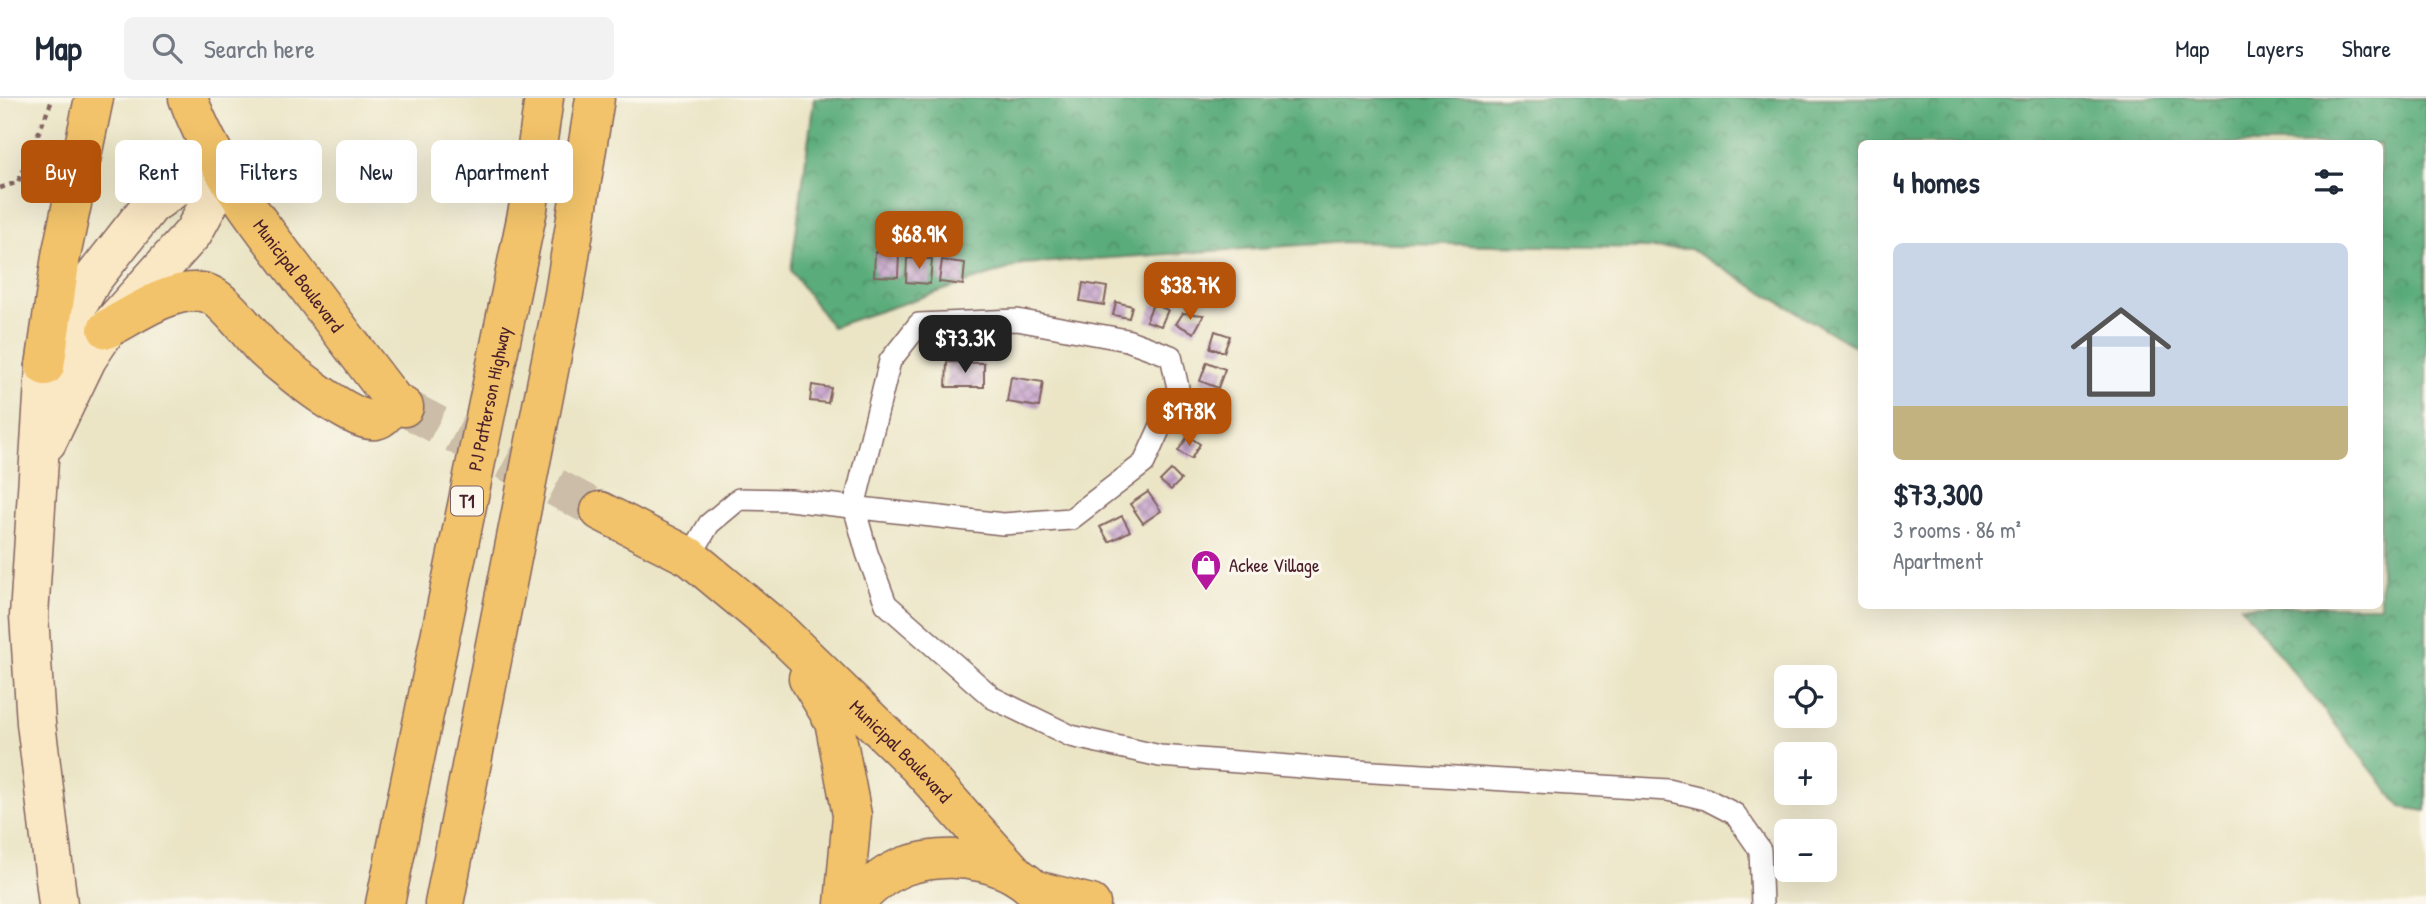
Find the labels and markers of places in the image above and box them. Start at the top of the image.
pin: $68.9K [862,212,976,271]
pin: $38.7K [1133,262,1247,322]
pin: $73.3K [908,316,1022,375]
pin: $178K [1140,388,1238,448]
shop icon: Ackee Village [1189,548,1223,592]
place label: Ackee Village [1229,552,1320,578]

